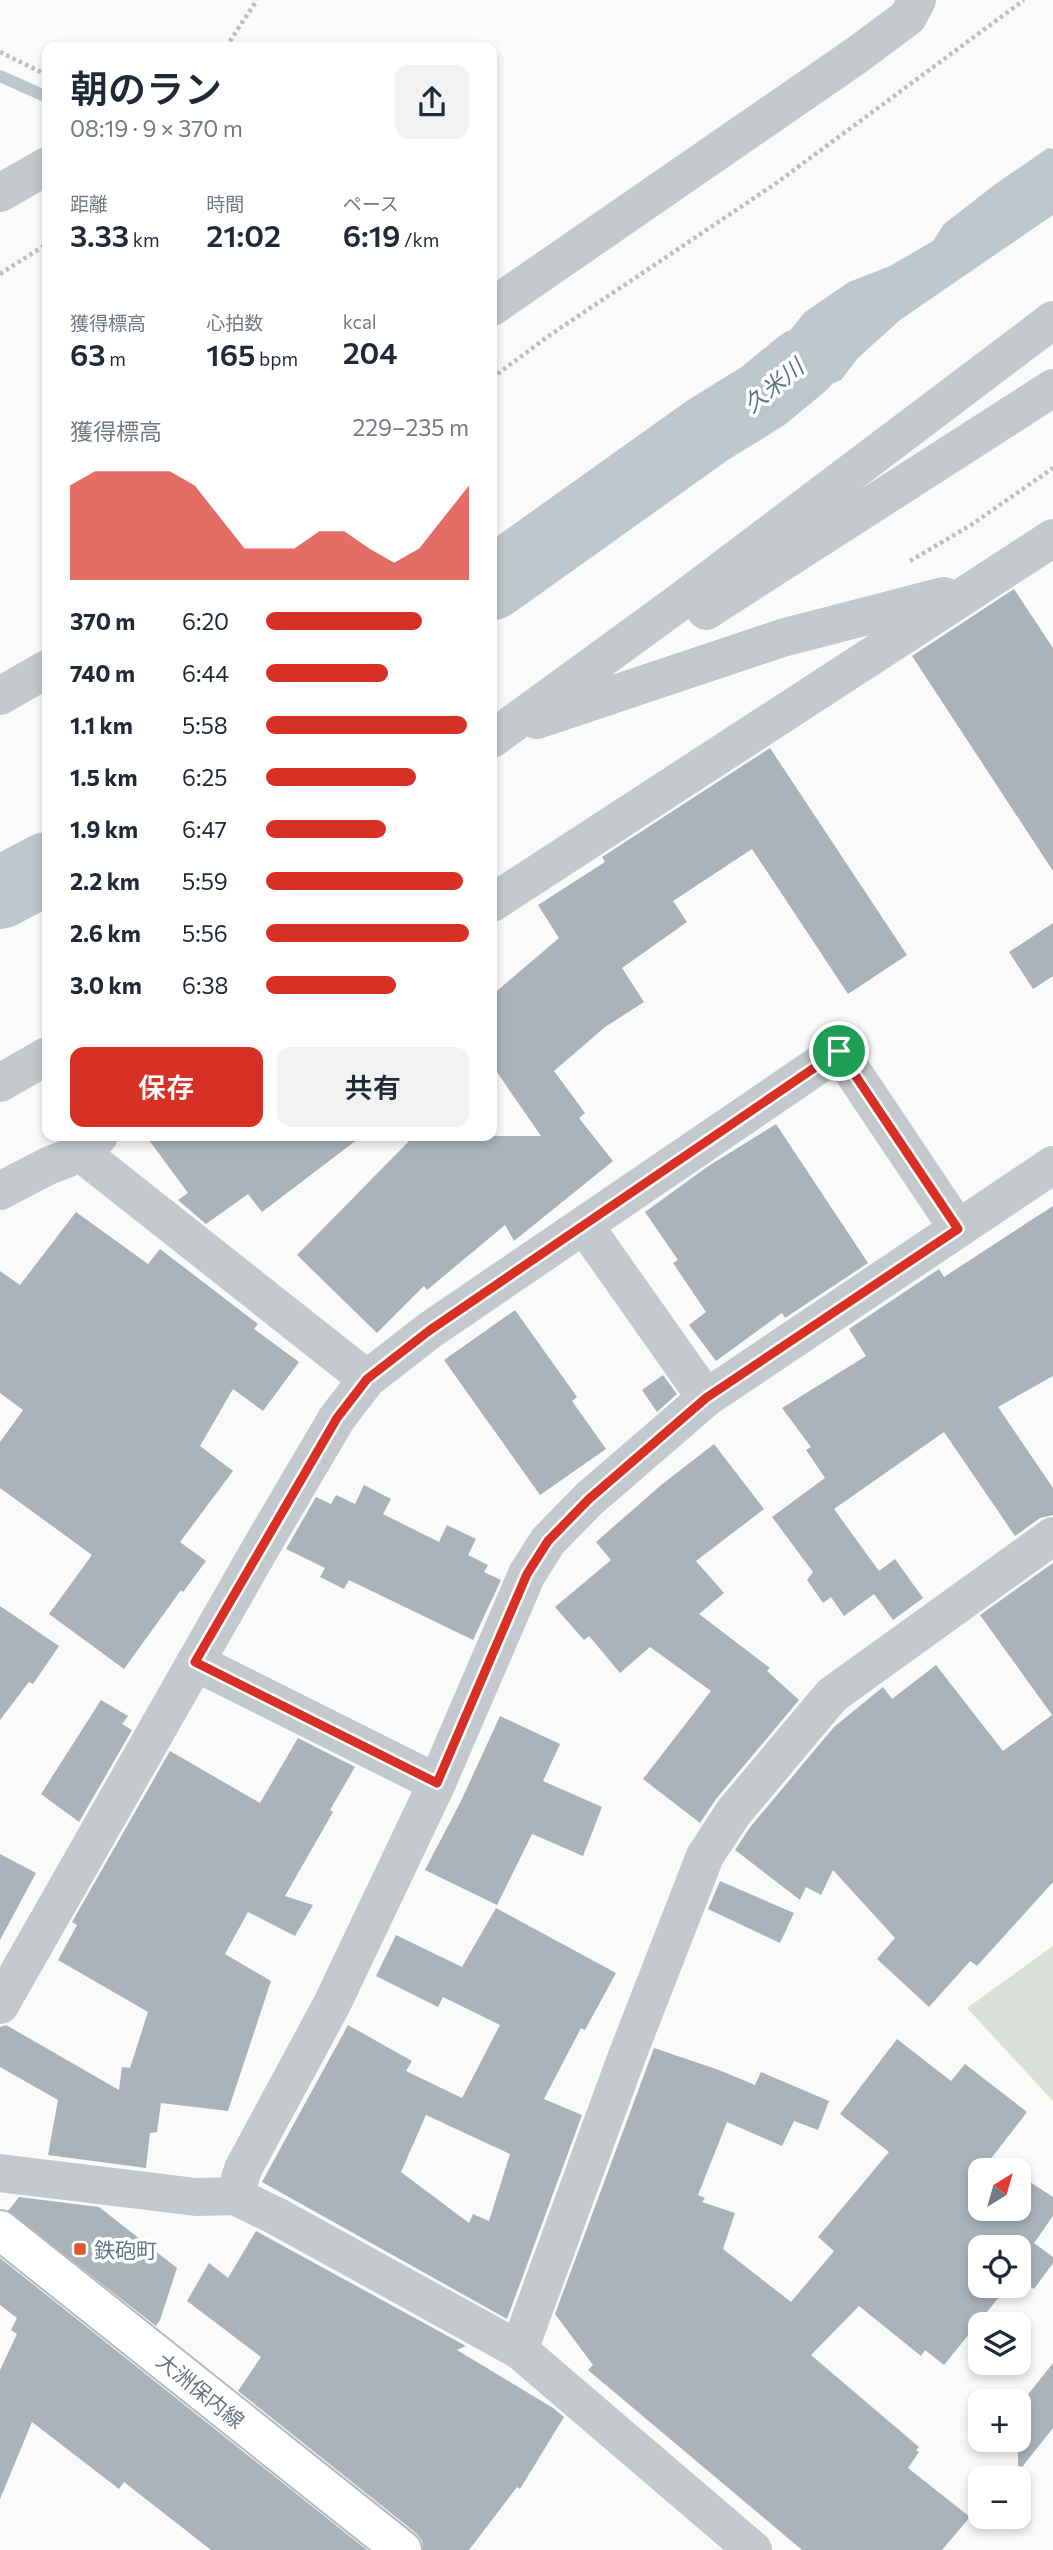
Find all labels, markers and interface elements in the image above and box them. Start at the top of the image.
text: 朝のラン [70,64,222,111]
button: share [395,65,469,139]
text: 08:19 · 9 × 370 m [70,114,243,142]
text: 距離 [70,192,108,215]
text: 時間 [206,192,244,215]
text: ペース [343,192,399,215]
text: 3.33 [70,216,129,253]
text: 21:02 [206,216,281,253]
text: 6:19 [343,216,400,253]
text: km [129,228,160,251]
text: /km [400,228,439,251]
text: kcal [343,310,377,333]
text: 獲得標高 [70,311,146,334]
text: 心拍数 [206,311,263,334]
text: 204 [343,333,398,370]
text: 63 [70,335,106,372]
text: 165 [206,335,255,372]
text: m [106,347,126,370]
text: bpm [255,347,298,370]
water label: 久米川 [737,351,811,418]
text: 229–235 m [352,413,469,441]
text: 獲得標高 [70,417,162,445]
text: 370 m [70,607,135,635]
text: 6:20 [182,607,229,635]
text: 740 m [70,659,135,687]
text: 6:44 [182,659,229,687]
text: 1.1 km [70,711,133,739]
text: 5:58 [182,711,228,739]
text: 1.5 km [70,763,138,791]
text: 6:25 [182,763,227,791]
text: 1.9 km [70,815,138,843]
text: 6:47 [182,815,227,843]
text: 2.2 km [70,867,140,895]
text: 5:59 [182,867,228,895]
text: 2.6 km [70,919,141,947]
text: 5:56 [182,919,228,947]
text: 3.0 km [70,971,142,999]
text: 6:38 [182,971,228,999]
pin [809,1021,869,1081]
icon: arrive [820,1032,858,1070]
button: 保存 [70,1047,263,1127]
button: 共有 [277,1047,469,1127]
north arrow [968,2158,1031,2221]
map controls [968,2158,1031,2529]
button: locate [968,2235,1031,2298]
place label: 鉄砲町 [94,2237,157,2262]
marker: 鉄砲町 [72,2241,88,2257]
button: layers [968,2312,1031,2375]
street label: 大洲保内線 [152,2347,250,2433]
button: + [968,2389,1031,2452]
button: − [968,2466,1031,2529]

